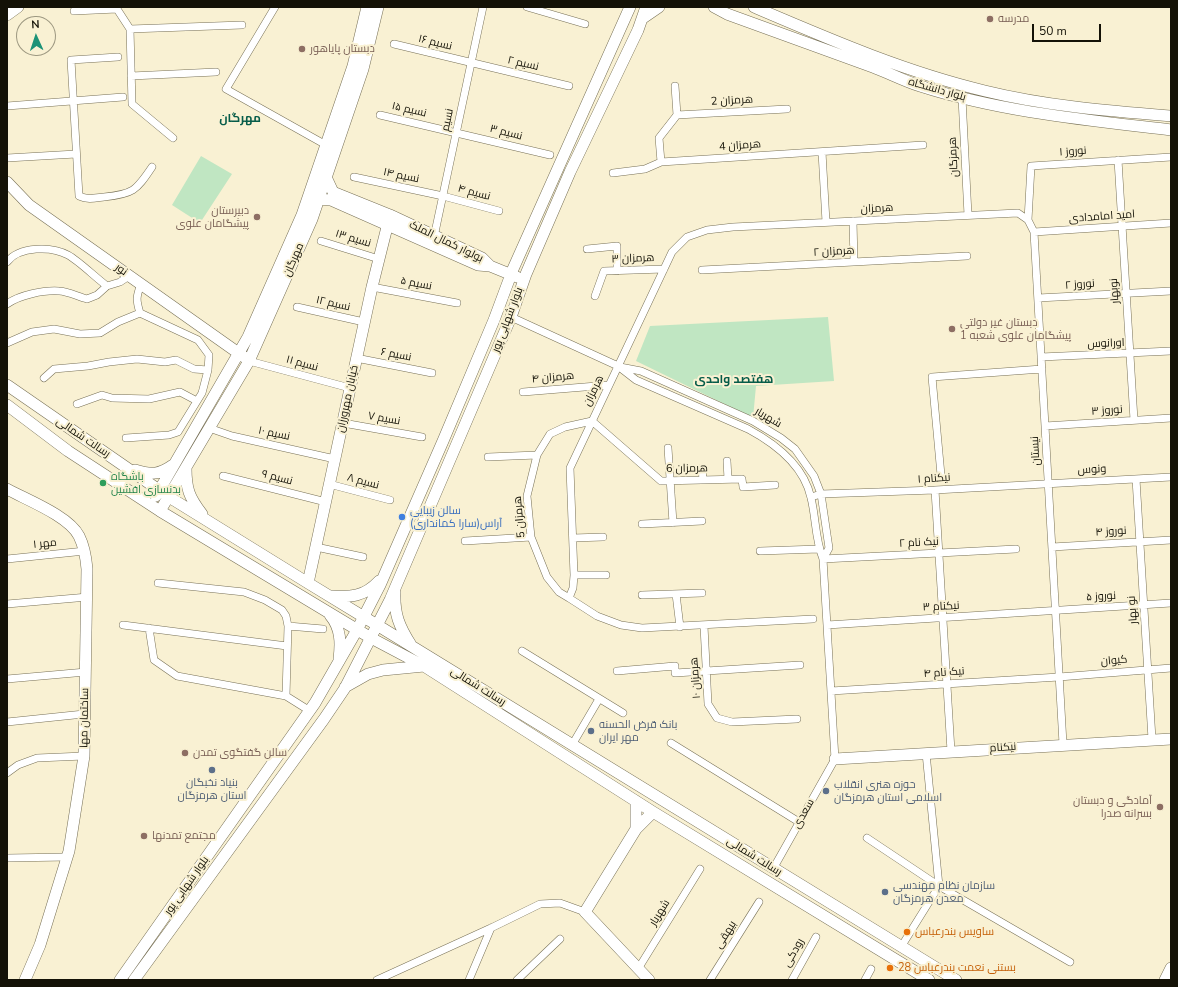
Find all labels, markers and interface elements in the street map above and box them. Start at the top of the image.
place label: مدرسه [998,12,1029,26]
marker: مدرسه [985,14,995,24]
north arrow [16,16,56,56]
scale bar [1034,16,1103,42]
text: N [31,17,40,32]
text: 50 m [1039,23,1067,39]
street label: نسیم ۱۶ [417,32,453,54]
place label: دبستان پایاهور [310,42,375,56]
marker: دبستان پایاهور [297,44,307,54]
street label: نسیم ۲ [506,54,540,74]
street label: بلوار دانشگاه [907,75,967,105]
street label: هرمزان 2 [711,93,753,109]
street label: نسیم ۱۵ [390,100,428,120]
street label: نسیم [439,107,457,133]
district label: مهرگان [219,112,261,126]
street label: نسیم ۳ [488,123,524,143]
street label: هرمزگان [946,136,962,178]
street label: هرمزان 4 [719,138,761,154]
street label: نوروز ۱ [1059,144,1087,160]
street label: نسیم ۱۴ [382,166,420,186]
street label: نسیم ۴ [456,182,492,204]
street label: هرمزان [860,202,894,216]
place label: دبیرستان پیشگامان علوی [176,204,249,230]
street label: امید امامدادی [1068,208,1136,226]
marker: دبیرستان پیشگامان علوی [252,212,262,222]
street label: بولوار کمال الملک [407,218,485,266]
street label: نسیم ۱۳ [334,227,372,251]
street label: مهرگان [281,241,307,279]
street label: هرمزان ۲ [813,244,855,260]
street label: هرمزان ۳ [611,252,655,266]
street label: نور [112,261,130,279]
street label: نسیم ۵ [399,274,433,294]
street label: نوروز ۲ [1065,277,1095,293]
street label: نوبهار [1108,278,1122,304]
street label: بلوار شهابی پور [490,286,526,354]
street label: نسیم ۱۲ [315,294,351,314]
place label: دبستان غیر دولتی پیشگامان علوی شعبه 1 [960,316,1071,342]
marker: دبستان غیر دولتی پیشگامان علوی شعبه 1 [947,324,957,334]
street label: اورانوس [1087,337,1125,351]
street label: نسیم ۶ [380,346,412,364]
street label: نسیم ۱۱ [285,353,319,375]
street label: خیابان مهرورزان [334,364,362,434]
street label: هرمزان ۴ [531,370,575,386]
street label: هرمزان [581,373,607,409]
district label: هفتصد واحدی [695,373,773,387]
street label: نوروز ۳ [1091,403,1123,419]
street label: شهریار [752,405,784,431]
street label: نسیم ۷ [367,410,401,428]
street label: رسالت شمالی [53,415,113,461]
street label: نسیم ۱۰ [257,424,291,444]
street label: نیستان [1029,436,1043,466]
street label: هرمزان 6 [666,462,708,476]
street label: ونوس [1077,463,1107,477]
street label: نسیم ۹ [260,468,294,488]
place label: باشگاه بدنسازی افشین [111,470,181,496]
street label: نسیم ۸ [346,471,380,493]
street label: نیکنام ۱ [917,471,951,487]
marker: باشگاه بدنسازی افشین [98,478,108,488]
street label: هرمزان 5 [512,495,528,539]
place label: سالن زیبایی آراس(سارا کمانداری) [410,504,502,530]
marker: سالن زیبایی آراس(سارا کمانداری) [397,512,407,522]
street label: نوروز ۴ [1095,525,1127,539]
street label: نیک نام ۲ [899,535,939,551]
street label: مهر ۱ [32,536,58,552]
street label: نوروز ۵ [1086,590,1116,604]
street label: نو بهار [1125,595,1141,625]
street label: نیکنام ۳ [922,599,960,615]
street label: کیوان [1100,653,1128,669]
street label: هرمزان ۱۰ [688,657,704,699]
street label: رسالت شمالی [448,665,508,709]
street label: نیک نام ۴ [923,665,965,681]
street label: ساختمان مها [78,688,92,748]
place label: بانک قرض الحسنه مهر ایران [599,718,678,744]
marker: بانک قرض الحسنه مهر ایران [586,726,596,736]
street label: نیکنام [989,740,1017,756]
place label: سالن گفتگوی تمدن [193,746,287,760]
marker: سالن گفتگوی تمدن [180,748,190,758]
marker: بنیاد نخبگان استان هرمزگان [207,765,217,775]
place label: بنیاد نخبگان استان هرمزگان [177,776,247,802]
place label: حوزه هنری انقلاب اسلامی استان هرمزگان [834,778,942,804]
marker: حوزه هنری انقلاب اسلامی استان هرمزگان [821,786,831,796]
place label: آمادگی و دبستان بسرانه صدرا [1073,794,1152,820]
street label: سعدی [791,797,817,831]
marker: آمادگی و دبستان بسرانه صدرا [1155,802,1165,812]
place label: مجتمع تمدنها [152,829,216,843]
marker: مجتمع تمدنها [139,831,149,841]
street label: رسالت شمالی [724,835,784,879]
street label: بلوار شهابی پور [162,854,212,918]
place label: سازمان نظام مهندسی معدن هرمزگان [893,879,995,905]
marker: سازمان نظام مهندسی معدن هرمزگان [880,887,890,897]
street label: شهریار [647,897,673,929]
street label: بیهقی [712,919,740,951]
place label: ساویس بندرعباس [915,925,994,939]
marker: ساویس بندرعباس [902,927,912,937]
street label: رودکی [781,936,807,970]
place label: بستنی نعمت بندرعباس 28 [898,961,1016,975]
marker: بستنی نعمت بندرعباس 28 [885,963,895,973]

